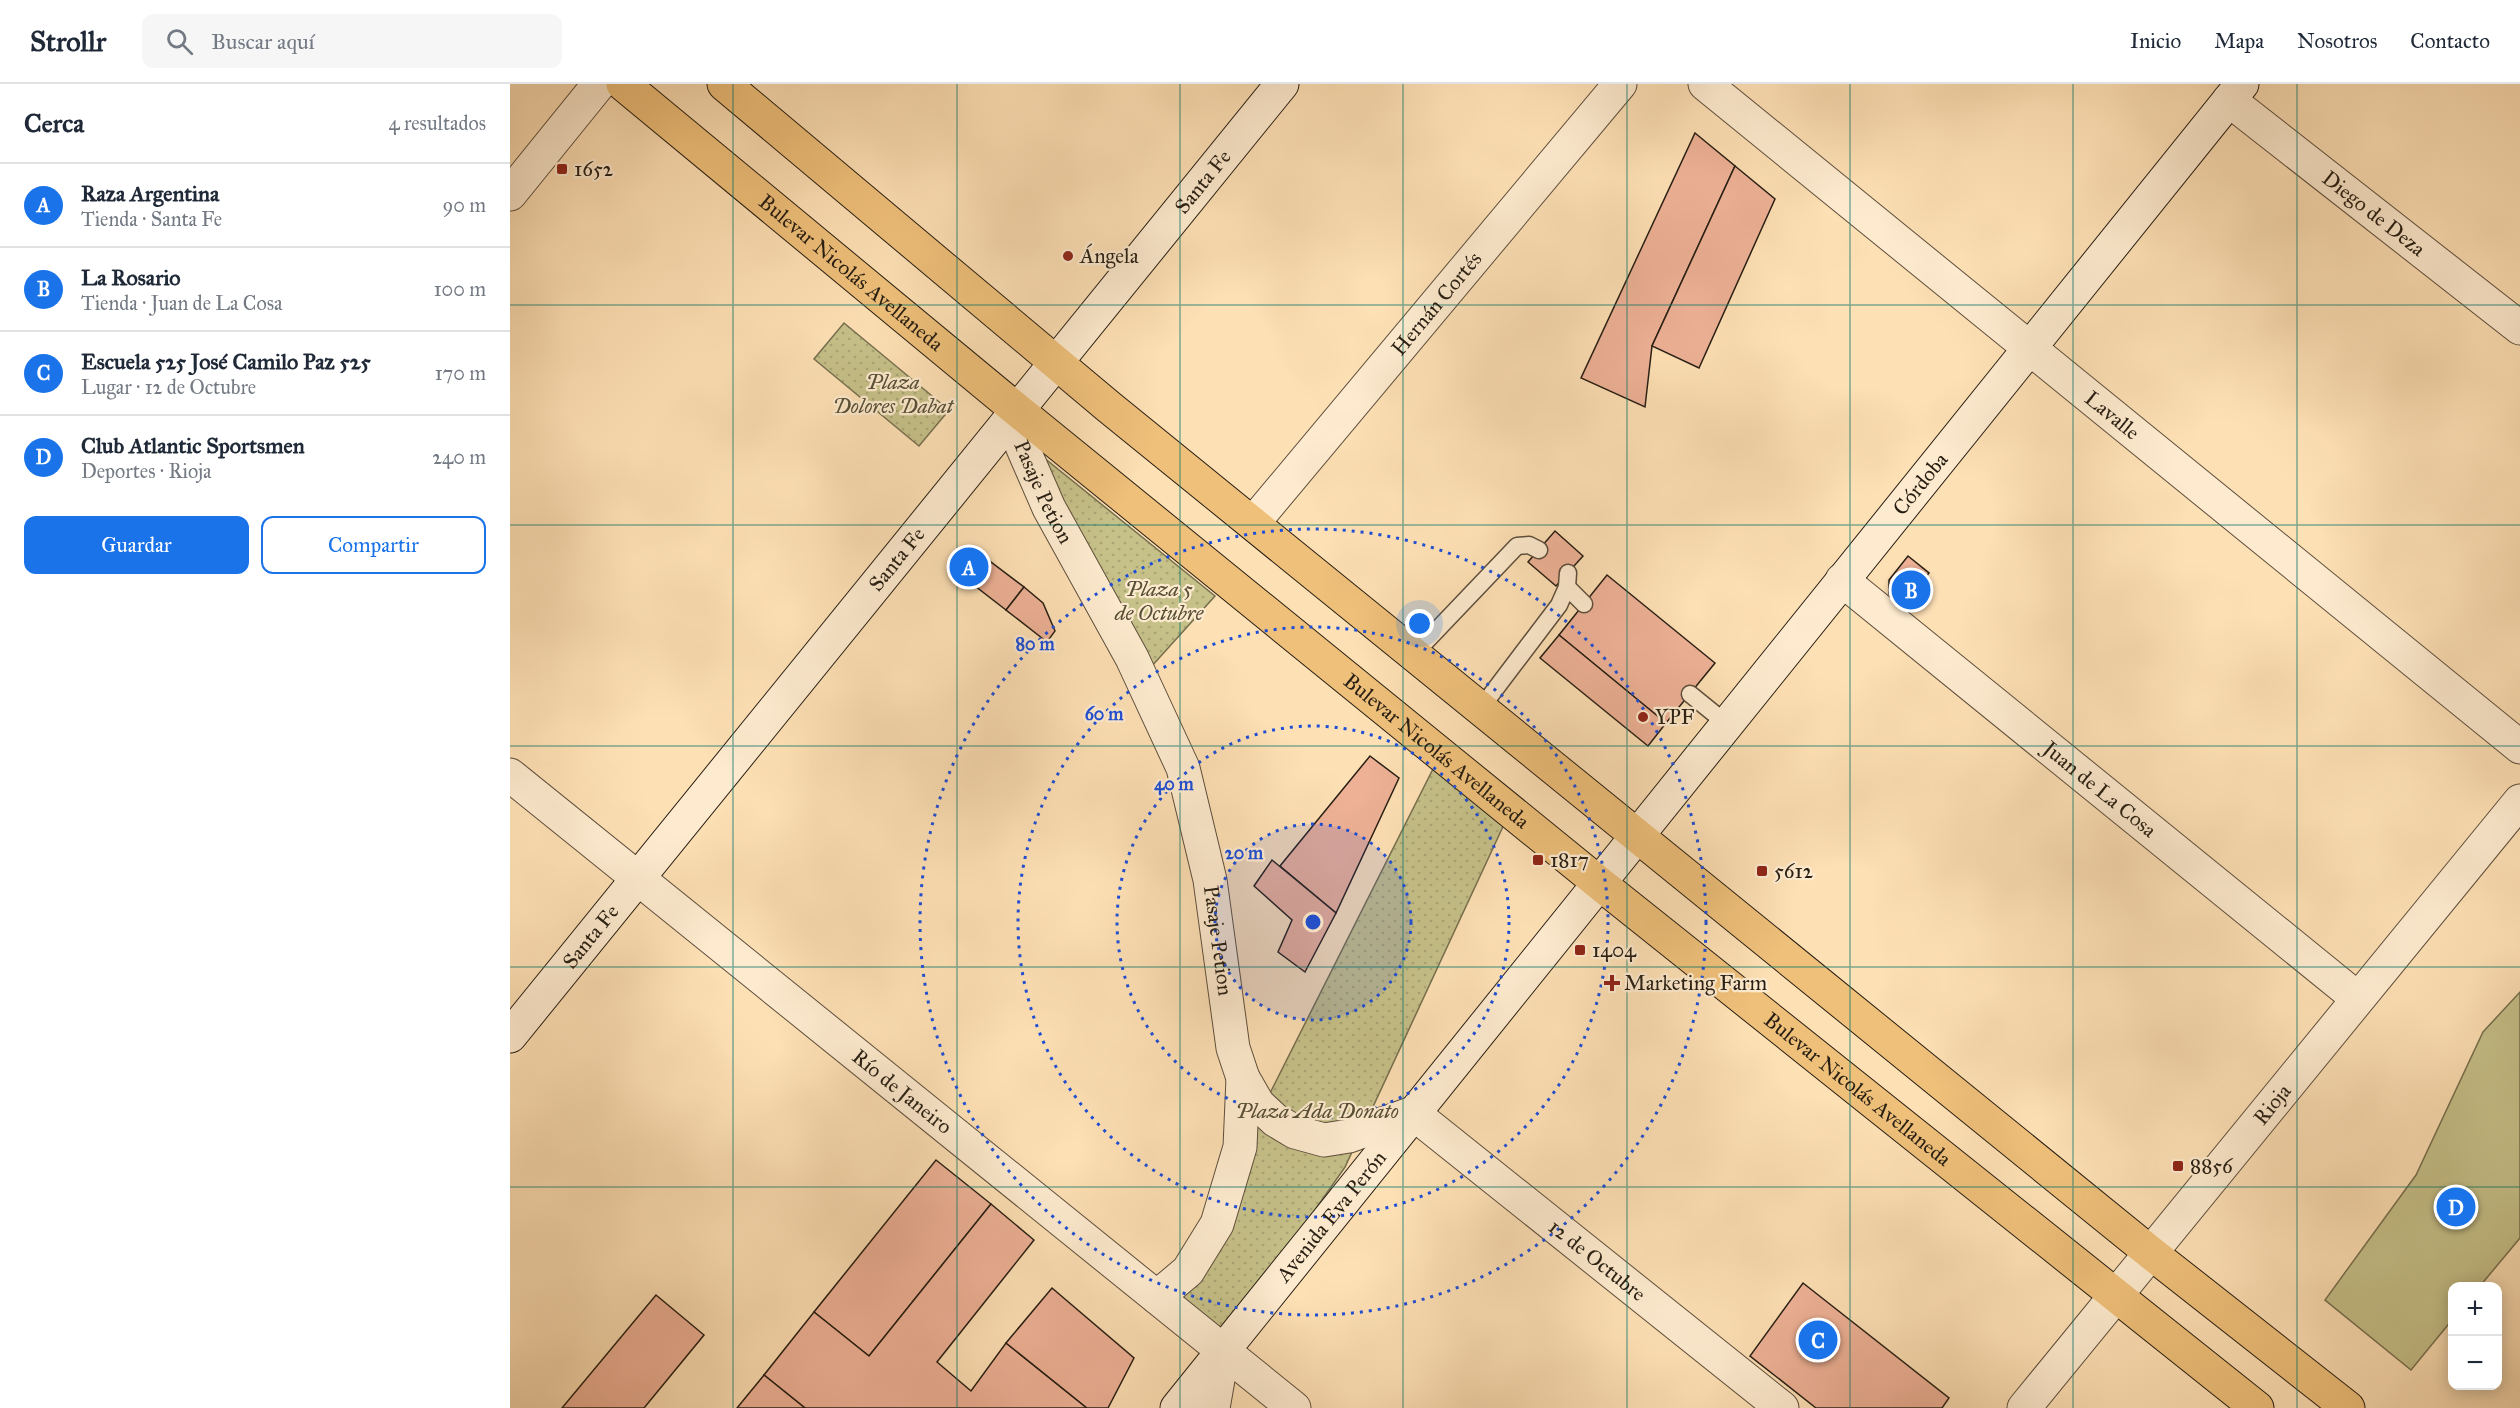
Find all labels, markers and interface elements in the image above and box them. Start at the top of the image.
search box [142,14,562,68]
text: Strollr [30,24,106,59]
icon: search [163,25,196,58]
text: Buscar aquí [211,28,315,55]
text: Inicio [2130,28,2181,54]
text: Mapa [2214,28,2264,54]
text: Nosotros [2297,28,2377,54]
text: Contacto [2410,28,2490,54]
text: Cerca [24,107,84,139]
text: 4 resultados [388,111,486,135]
street label: Santa Fe [1169,144,1237,219]
place label: 1652 [574,156,614,182]
marker: 1652 [555,162,569,176]
street label: Diego de Deza [2317,165,2431,262]
text: Raza Argentina [81,180,219,207]
street label: Bulevar Nicolás Avellaneda [753,189,949,357]
text: A [37,193,50,217]
text: 90 m [443,193,486,217]
text: Tienda · Santa Fe [81,207,222,231]
place label: Ángela [1079,243,1139,269]
street label: Hernán Cortés [1386,246,1487,361]
marker: Ángela [1061,249,1075,263]
text: La Rosario [81,264,181,291]
text: B [37,277,50,301]
text: 100 m [434,277,486,301]
text: Tienda · Juan de La Cosa [81,291,282,315]
text: Escuela 525 José Camilo Paz 525 [81,348,371,375]
text: C [37,361,50,385]
text: 170 m [435,361,486,385]
park label: Plaza Dolores Dabat [833,369,955,419]
text: Lugar · 12 de Octubre [81,375,256,399]
street label: Lavalle [2080,385,2145,445]
text: Club Atlantic Sportsmen [81,432,305,459]
street label: Pasaje Petion [1008,436,1079,548]
text: D [36,445,51,469]
text: 240 m [432,445,486,469]
street label: Córdoba [1887,447,1953,521]
text: Deportes · Rioja [81,459,212,483]
button: Guardar [24,516,249,574]
button: Compartir [261,516,486,574]
street label: Santa Fe [863,522,931,596]
pin: A [950,544,988,590]
pin: B [1892,568,1930,612]
park label: Plaza 5 de Octubre [1114,576,1205,626]
your location [1405,609,1434,638]
text: 80 m [1015,633,1055,655]
street label: Bulevar Nicolás Avellaneda [1338,668,1535,834]
text: 60 m [1085,703,1124,725]
place label: YPF [1655,704,1695,730]
marker: YPF [1636,710,1650,724]
street label: Juan de La Cosa [2036,734,2162,843]
text: 40 m [1154,773,1195,796]
text: 20 m [1225,842,1264,864]
place label: 1817 [1550,847,1589,873]
marker: 1817 [1531,853,1545,867]
place label: 5612 [1774,858,1814,884]
marker: 5612 [1755,864,1769,878]
street label: Pasaje Petion [1198,884,1239,997]
street label: Santa Fe [557,899,625,974]
centre of rings [1303,912,1323,932]
place label: 1404 [1592,937,1637,963]
marker: 1404 [1573,943,1587,957]
place label: Marketing Farm [1624,970,1767,996]
marker: Marketing Farm [1605,976,1619,990]
street label: Bulevar Nicolás Avellaneda [1759,1007,1956,1172]
street label: Río de Janeiro [847,1044,958,1140]
street label: Rioja [2248,1079,2296,1130]
park label: Plaza Ada Donato [1235,1098,1399,1124]
street label: Avenida Eva Perón [1270,1145,1392,1288]
place label: 8856 [2190,1153,2234,1179]
marker: 8856 [2171,1159,2185,1173]
pin: D [2436,1184,2476,1230]
street label: 12 de Octubre [1543,1214,1651,1307]
map controls [2448,1282,2502,1390]
button: + [2448,1282,2502,1336]
pin: C [1798,1318,1838,1362]
button: − [2448,1336,2502,1390]

